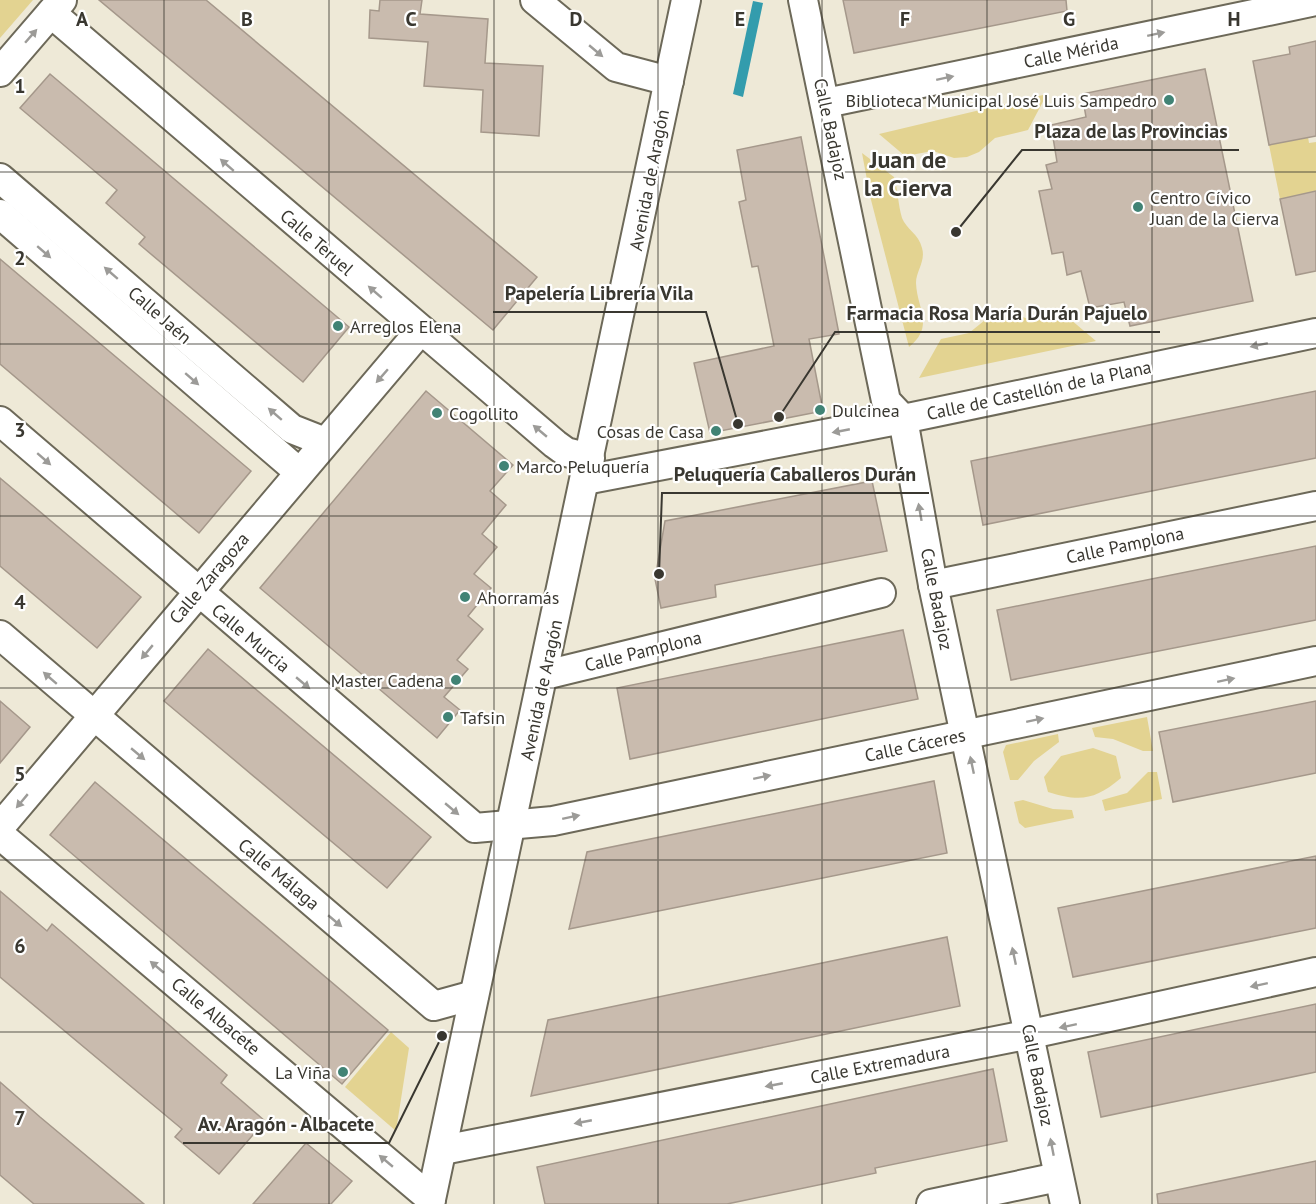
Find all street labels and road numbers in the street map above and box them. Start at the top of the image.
street label: Calle Mérida [1022,31,1120,73]
street label: Calle Badajoz [809,76,853,182]
street label: Avenida de Aragón [624,107,674,253]
street label: Calle Teruel [276,204,359,281]
street label: Calle Jaén [124,281,196,349]
street label: Calle de Castellón de la Plana [925,355,1153,425]
street label: Calle Pamplona [1064,521,1186,569]
street label: Calle Zaragoza [164,528,254,628]
street label: Calle Badajoz [916,546,958,652]
street label: Calle Murcia [207,599,295,677]
street label: Avenida de Aragón [515,617,567,763]
street label: Calle Pamplona [582,625,704,677]
street label: Calle Cáceres [863,723,967,767]
street label: Calle Málaga [234,833,324,915]
street label: Calle Albacete [167,972,265,1060]
street label: Calle Badajoz [1017,1022,1059,1128]
street label: Calle Extremadura [808,1039,952,1089]

